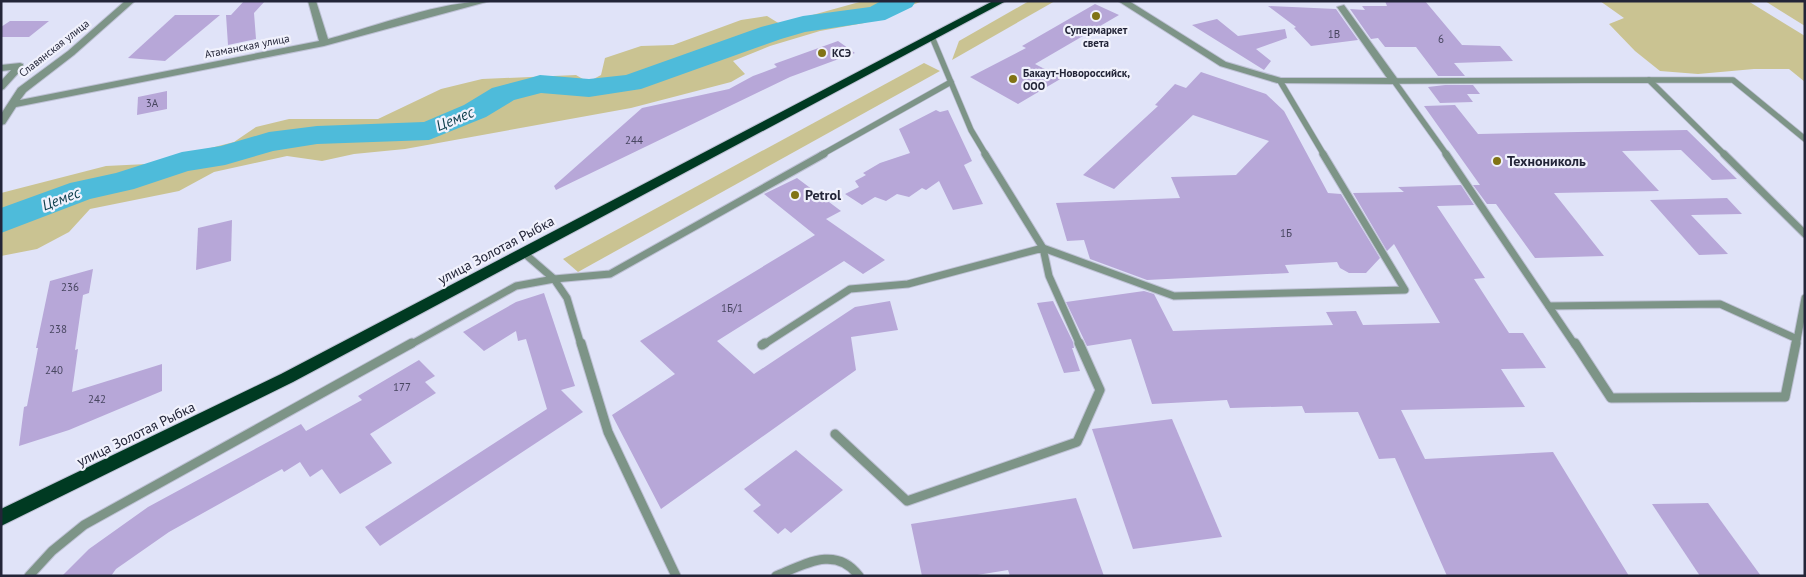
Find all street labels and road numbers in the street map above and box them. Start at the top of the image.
street label: Славянская улица [16,16,92,80]
street label: Атаманская улица [203,31,291,61]
street label: улица Золотая Рыбка [435,212,557,288]
street label: улица Золотая Рыбка [74,398,198,470]

